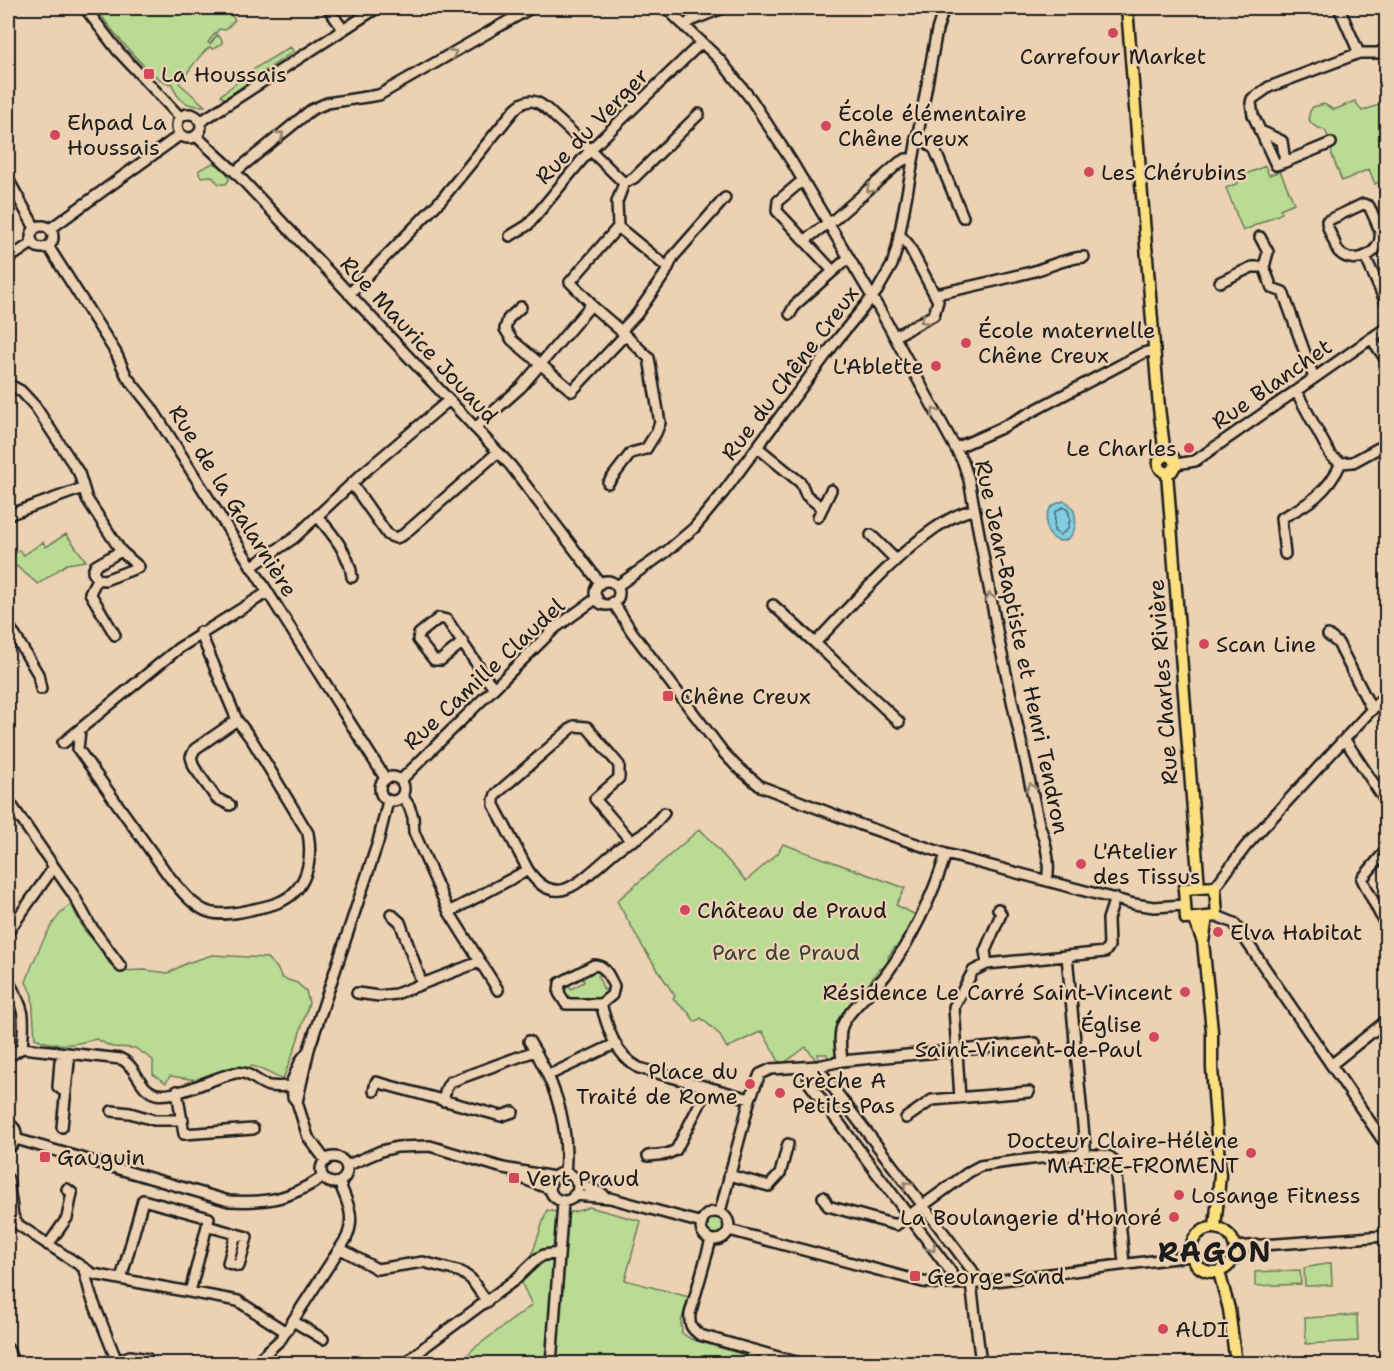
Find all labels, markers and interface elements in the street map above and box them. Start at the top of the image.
marker: Carrefour Market [1106,26,1120,40]
place label: Carrefour Market [1020,42,1206,71]
one-way arrow [447,49,457,60]
place label: La Houssais [161,60,287,89]
street label: Rue du Verger [529,62,655,190]
marker: La Houssais [142,67,156,81]
place label: École élémentaire Chêne Creux [838,99,1027,153]
place label: Ehpad La Houssais [67,108,167,162]
marker: École élémentaire Chêne Creux [819,119,833,133]
marker: Ehpad La Houssais [48,128,62,142]
one-way arrow [273,131,284,142]
place label: Les Chérubins [1101,158,1247,187]
marker: Les Chérubins [1082,165,1096,179]
one-way arrow [866,181,877,192]
street label: Rue Maurice Jouaud [334,250,504,430]
street label: Rue du Chêne Creux [715,280,865,466]
one-way arrow [920,313,930,325]
place label: École maternelle Chêne Creux [978,316,1156,370]
street label: Rue Blanchet [1206,332,1338,436]
marker: École maternelle Chêne Creux [959,336,973,350]
place label: L'Ablette [833,352,924,381]
marker: L'Ablette [929,359,943,373]
street label: Rue de la Galarnière [162,400,304,602]
one-way arrow [931,408,942,418]
place label: Le Charles [1066,434,1177,463]
marker: Le Charles [1182,441,1196,455]
street label: Rue Jean-Baptiste et Henri Tendron [968,457,1076,837]
street label: Rue Charles Rivière [1141,578,1185,786]
street label: Rue Camille Claudel [397,591,571,756]
one-way arrow [984,592,997,602]
place label: Scan Line [1216,630,1316,659]
marker: Scan Line [1197,637,1211,651]
place label: Chêne Creux [680,682,811,711]
marker: Chêne Creux [661,689,675,703]
one-way arrow [1026,783,1039,793]
place label: L'Atelier des Tissus [1093,837,1201,891]
marker: L'Atelier des Tissus [1074,857,1088,871]
place label: Château de Praud [697,896,887,925]
marker: Château de Praud [678,903,692,917]
place label: Elva Habitat [1230,918,1362,947]
marker: Elva Habitat [1211,925,1225,939]
park label: Parc de Praud [712,938,860,967]
place label: Résidence Le Carré Saint-Vincent [822,978,1173,1007]
marker: Résidence Le Carré Saint-Vincent [1178,985,1192,999]
place label: Église Saint-Vincent-de-Paul [915,1010,1142,1064]
marker: Église Saint-Vincent-de-Paul [1147,1030,1161,1044]
place label: Place du Traité de Rome [576,1057,738,1111]
place label: Crèche A Petits Pas [792,1066,895,1120]
marker: Place du Traité de Rome [743,1077,757,1091]
marker: Crèche A Petits Pas [773,1086,787,1100]
place label: Docteur Claire-Hélène MAIRE-FROMENT [1007,1126,1239,1180]
place label: Gauguin [57,1143,145,1172]
marker: Docteur Claire-Hélène MAIRE-FROMENT [1244,1146,1258,1160]
marker: Gauguin [38,1150,52,1164]
place label: Vert Praud [526,1164,639,1193]
marker: Vert Praud [507,1171,521,1185]
one-way arrow [903,1181,914,1192]
place label: Losange Fitness [1191,1181,1361,1210]
marker: Losange Fitness [1172,1188,1186,1202]
place label: La Boulangerie d'Honoré [900,1203,1162,1232]
marker: La Boulangerie d'Honoré [1167,1210,1181,1224]
district label: RAGON [1158,1233,1272,1271]
one-way arrow [925,1241,936,1252]
place label: George Sand [927,1262,1065,1291]
marker: George Sand [908,1269,922,1283]
place label: ALDI [1175,1315,1229,1344]
marker: ALDI [1156,1322,1170,1336]

